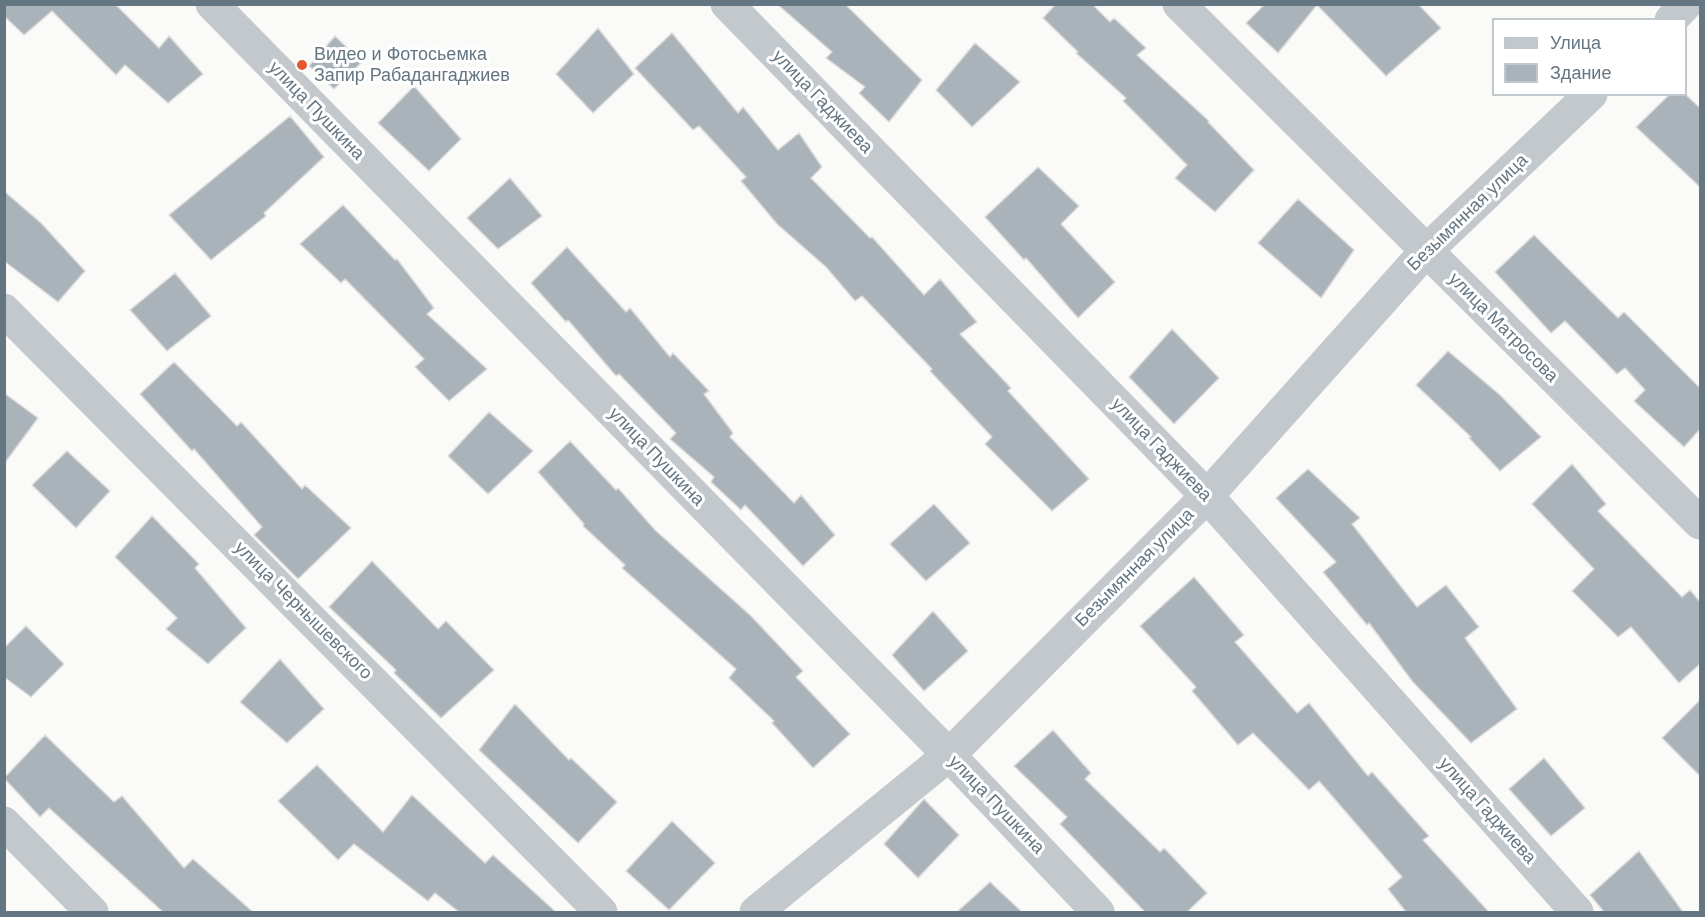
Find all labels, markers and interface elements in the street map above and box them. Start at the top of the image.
legend [1492,18,1687,96]
text: Улица [1550,33,1601,53]
place label: Видео и Фотосьемка Запир Рабадангаджиев [314,44,510,86]
street label: улица Гаджиева [767,46,877,158]
street label: улица Пушкина [264,57,368,165]
marker: Видео и Фотосьемка Запир Рабадангаджиев [295,58,309,72]
text: Здание [1550,63,1611,83]
street label: Безымянная улица [1403,150,1533,276]
street label: улица Матросова [1444,269,1562,387]
street label: улица Гаджиева [1106,394,1216,506]
street label: улица Пушкина [604,403,708,511]
street label: Безымянная улица [1071,504,1199,632]
street label: улица Чернышевского [229,537,377,685]
street label: улица Пушкина [944,751,1048,859]
street label: улица Гаджиева [1434,754,1540,868]

